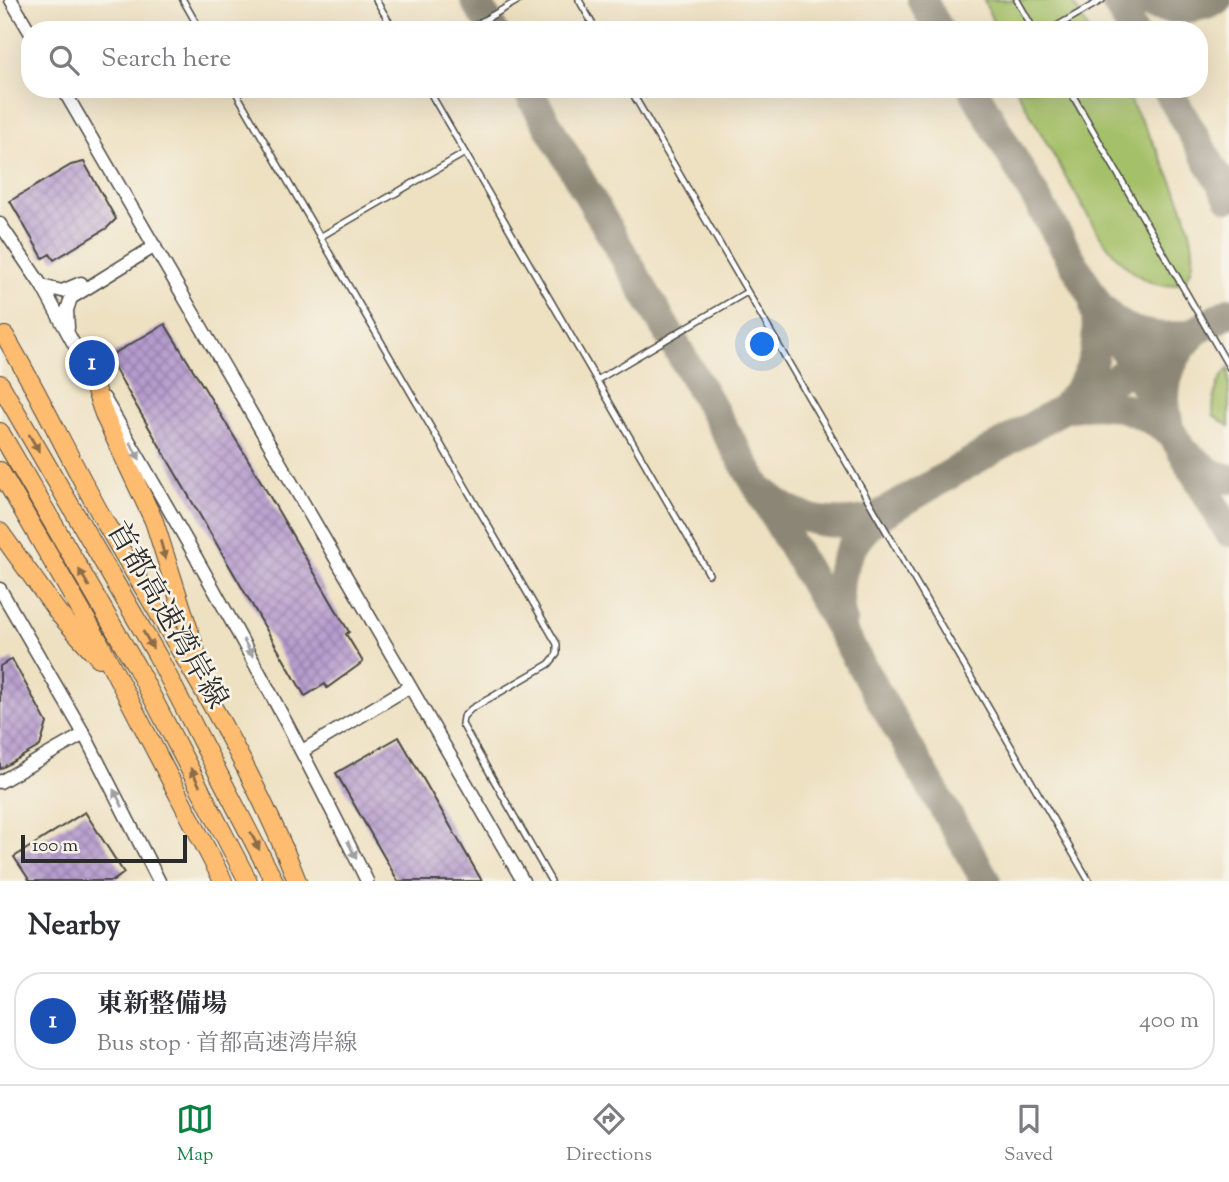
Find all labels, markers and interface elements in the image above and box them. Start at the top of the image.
search box [21,21,1208,98]
icon: search [45,41,83,79]
text: Search here [101,41,231,78]
your location [745,327,779,361]
pin: 1 [69,337,115,389]
one-way arrow [28,433,40,452]
one-way arrow [129,441,141,460]
street label: 首都高速湾岸線 [95,514,237,718]
one-way arrow [159,540,169,561]
one-way arrow [78,568,91,587]
one-way arrow [142,630,154,649]
one-way arrow [242,638,254,658]
one-way arrow [189,767,201,787]
one-way arrow [112,788,124,808]
one-way arrow [249,831,260,851]
scale bar [21,832,187,864]
text: 100 m [32,833,78,860]
one-way arrow [347,840,358,860]
text: Nearby [28,905,120,948]
text: 東新整備場 [97,987,227,1024]
text: 1 [49,1005,57,1038]
text: 400 m [1139,1005,1199,1038]
text: Bus stop · 首都高速湾岸線 [97,1028,357,1061]
tab: Map [176,1100,214,1169]
tab: Directions [566,1100,652,1169]
tab: Saved [1004,1100,1053,1169]

